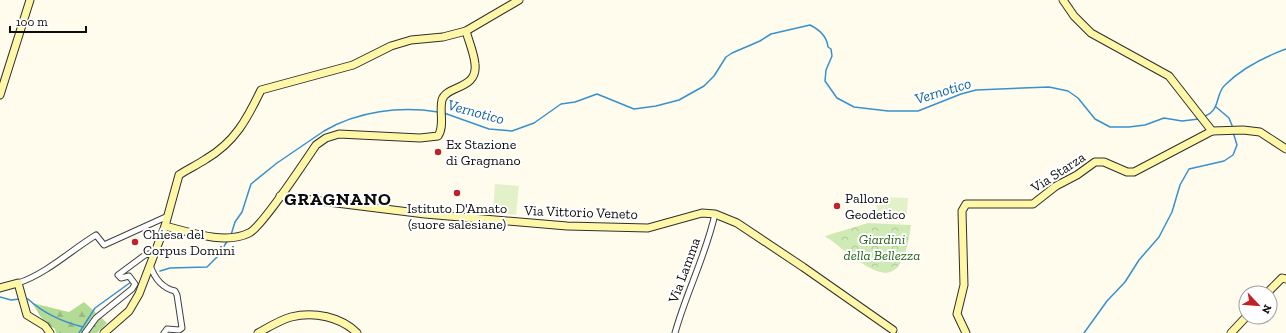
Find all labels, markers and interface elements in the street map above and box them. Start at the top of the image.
scale bar [10,8,86,34]
text: 100 m [16,15,48,29]
water label: Vernotico [913,74,973,108]
water label: Vernotico [446,96,506,128]
place label: Ex Stazione di Gragnano [446,136,521,169]
marker: Ex Stazione di Gragnano [433,147,443,157]
street label: Via Starza [1027,148,1089,197]
district label: GRAGNANO [284,188,392,210]
marker: Istituto D'Amato (suore salesiane) [452,188,462,198]
place label: Pallone Geodetico [845,190,905,223]
place label: Istituto D'Amato (suore salesiane) [407,200,507,233]
marker: Pallone Geodetico [832,201,842,211]
street label: Via Vittorio Veneto [523,202,638,223]
place label: Chiesa del Corpus Domini [143,226,235,259]
park label: Giardini della Bellezza [844,231,920,264]
street label: Via Lamma [665,235,704,306]
marker: Chiesa del Corpus Domini [130,237,140,247]
north arrow [1238,285,1278,325]
text: N [1259,303,1274,316]

